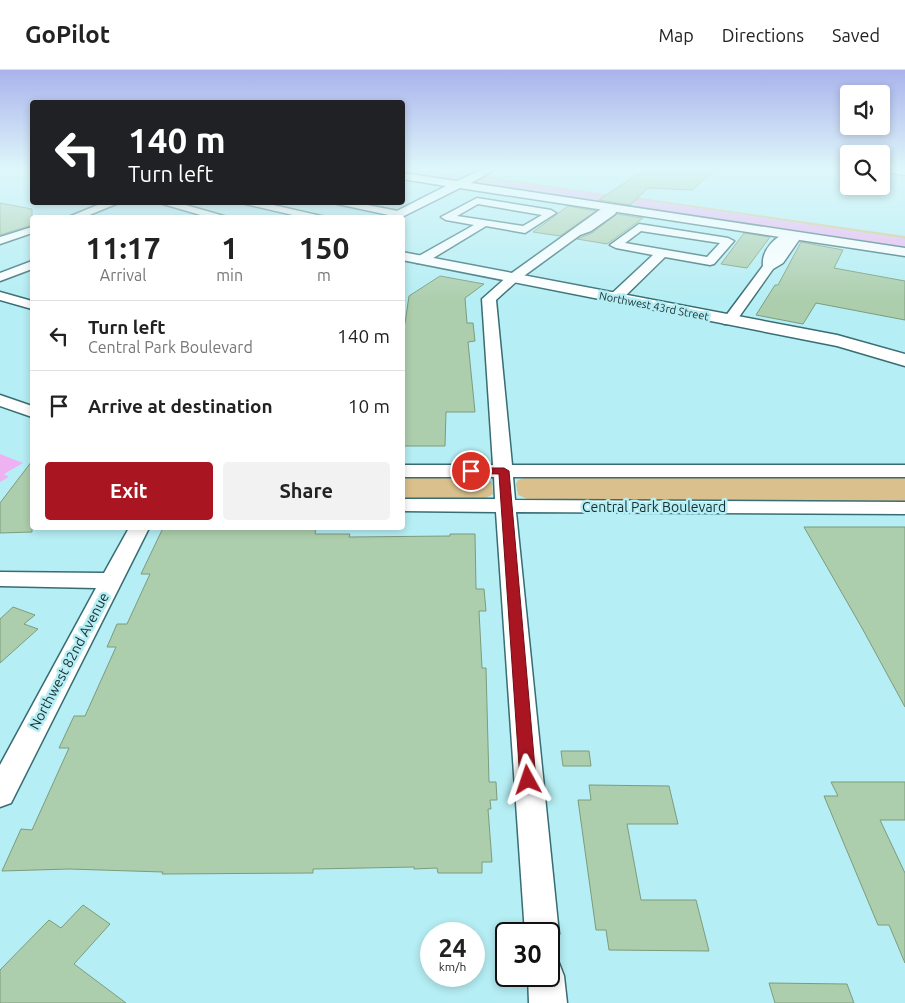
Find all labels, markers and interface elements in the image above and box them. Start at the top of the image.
text: GoPilot [25,21,110,48]
text: Map [658,25,694,45]
text: Directions [722,25,804,45]
text: Saved [832,25,880,45]
map controls [840,85,890,195]
button: sound [840,85,890,135]
icon: left [45,120,110,185]
text: 140 m [128,120,226,160]
button: search [840,145,890,195]
text: Turn left [128,161,213,186]
text: 11:17 [86,231,161,265]
text: 1 [221,231,238,265]
text: 150 [299,231,349,265]
text: Arrival [100,266,146,284]
text: min [216,266,243,284]
text: m [317,266,331,284]
street label: Northwest 43rd Street [598,289,711,323]
text: Turn left [88,316,166,338]
icon: left [45,322,73,350]
text: 140 m [337,325,390,347]
text: Central Park Boulevard [88,338,253,356]
icon: arrive [45,392,73,420]
text: Arrive at destination [88,395,273,417]
text: 10 m [348,395,390,417]
pin [450,450,492,492]
icon: arrive [457,457,485,485]
button: Exit [45,462,213,520]
button: Share [223,462,390,520]
street label: Central Park Boulevard [582,499,726,515]
street label: Northwest 82nd Avenue [26,590,112,732]
position arrow [501,753,553,805]
speed limit sign: 30 [495,922,560,987]
text: 24 [438,934,467,962]
text: km/h [439,960,466,973]

